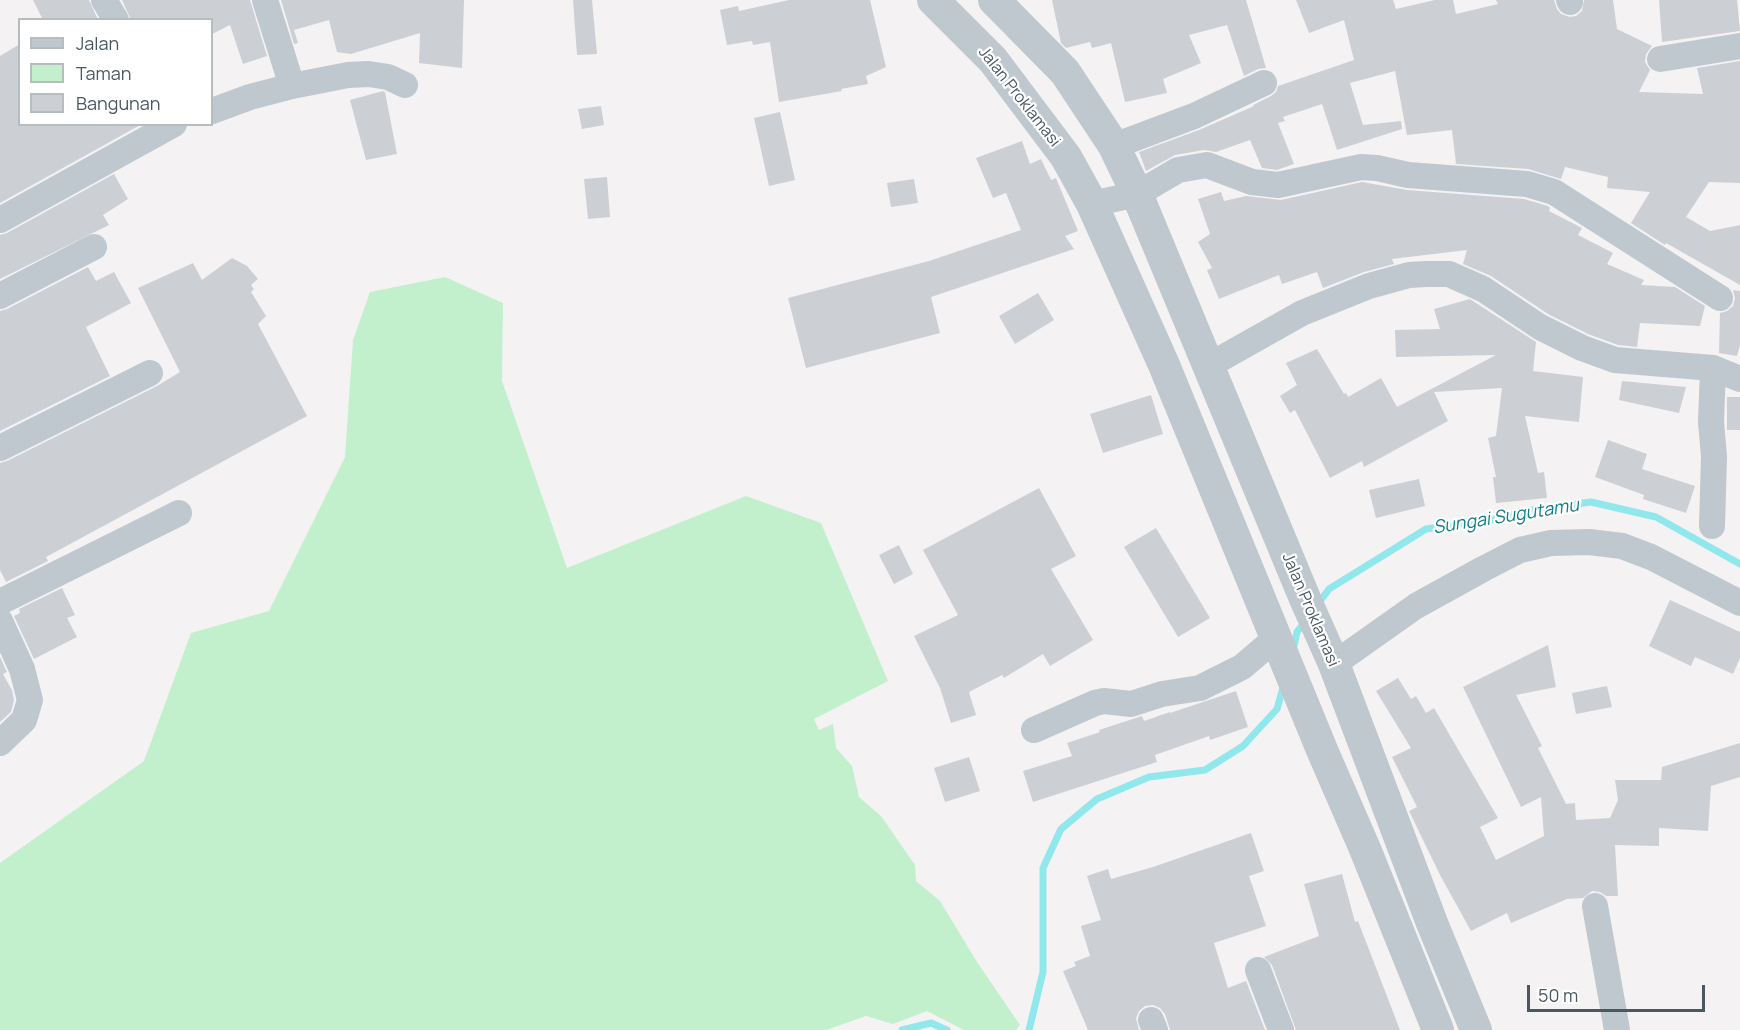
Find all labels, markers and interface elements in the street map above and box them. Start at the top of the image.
legend [18,18,213,126]
text: Jalan [76,31,119,55]
street label: Jalan Proklamasi [974,43,1064,151]
text: Taman [76,61,131,85]
text: Bangunan [76,91,160,115]
water label: Sungai Sugutamu [1432,495,1580,539]
street label: Jalan Proklamasi [1277,550,1343,670]
scale bar [1530,973,1708,1011]
text: 50 m [1538,983,1578,1007]

